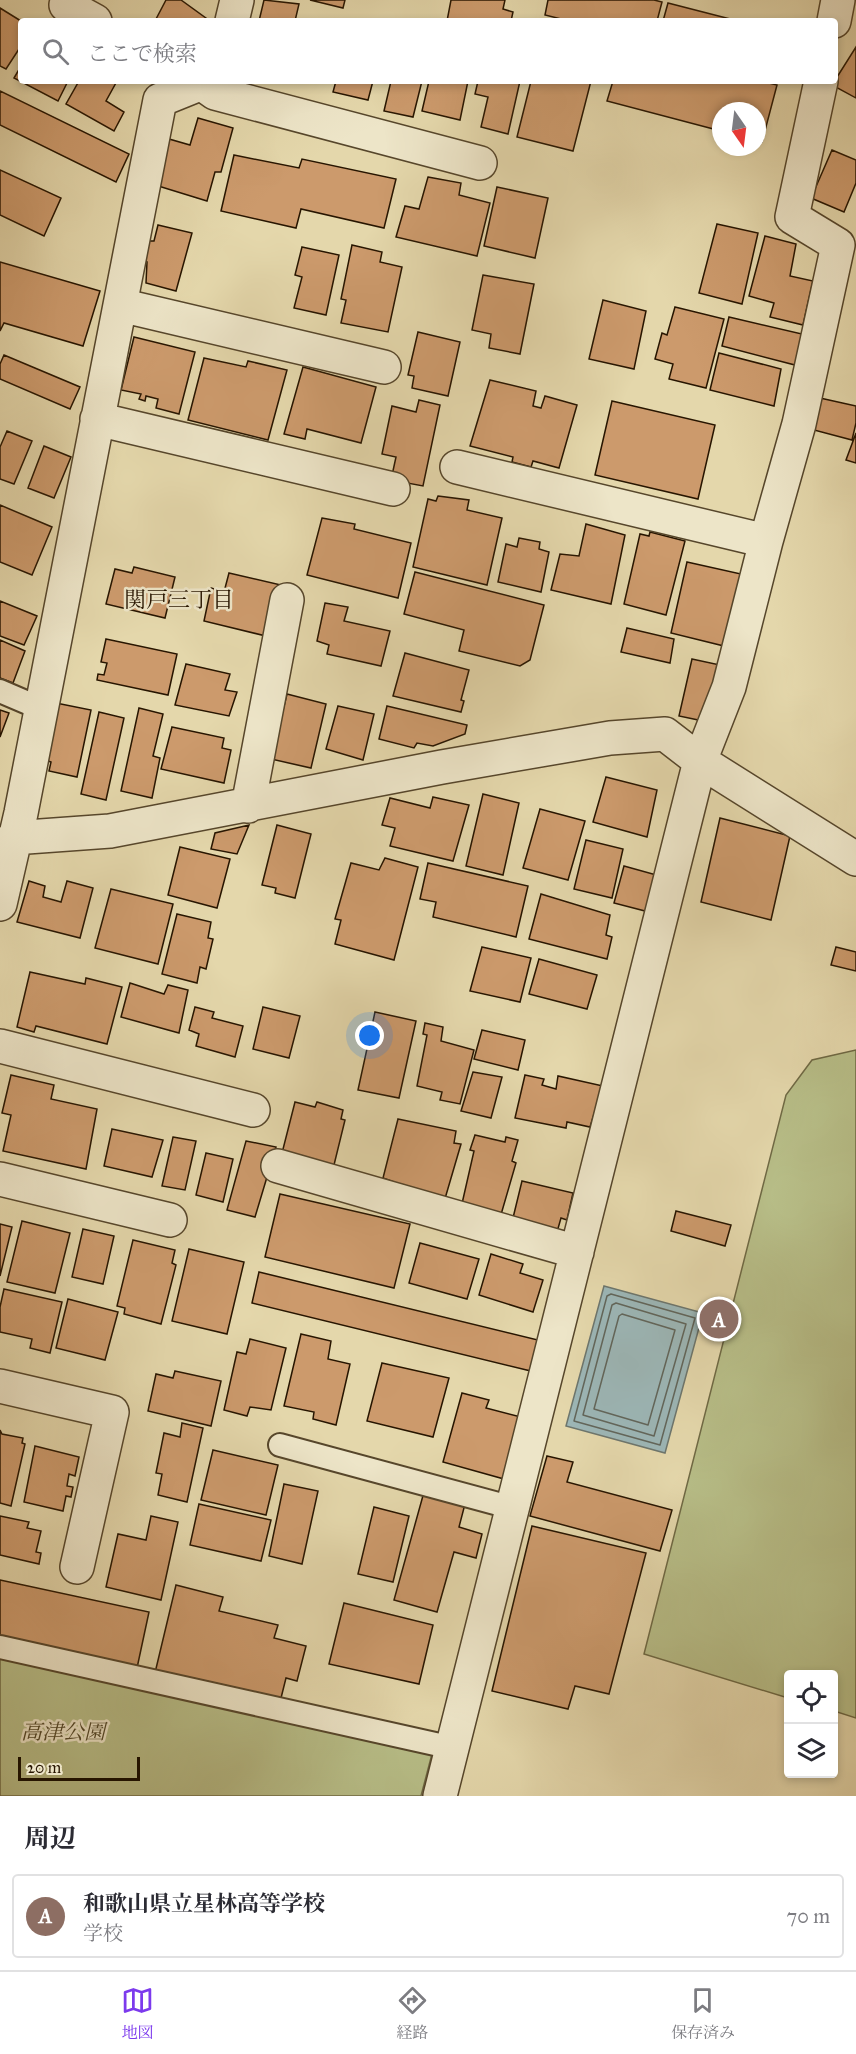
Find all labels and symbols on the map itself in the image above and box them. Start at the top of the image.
north arrow [712,102,766,156]
district label: 関戸三丁目 [124,586,234,613]
your location [355,1021,384,1050]
pin: A [700,1296,738,1342]
park label: 高津公園 [21,1719,108,1745]
scale bar [18,1754,140,1782]

